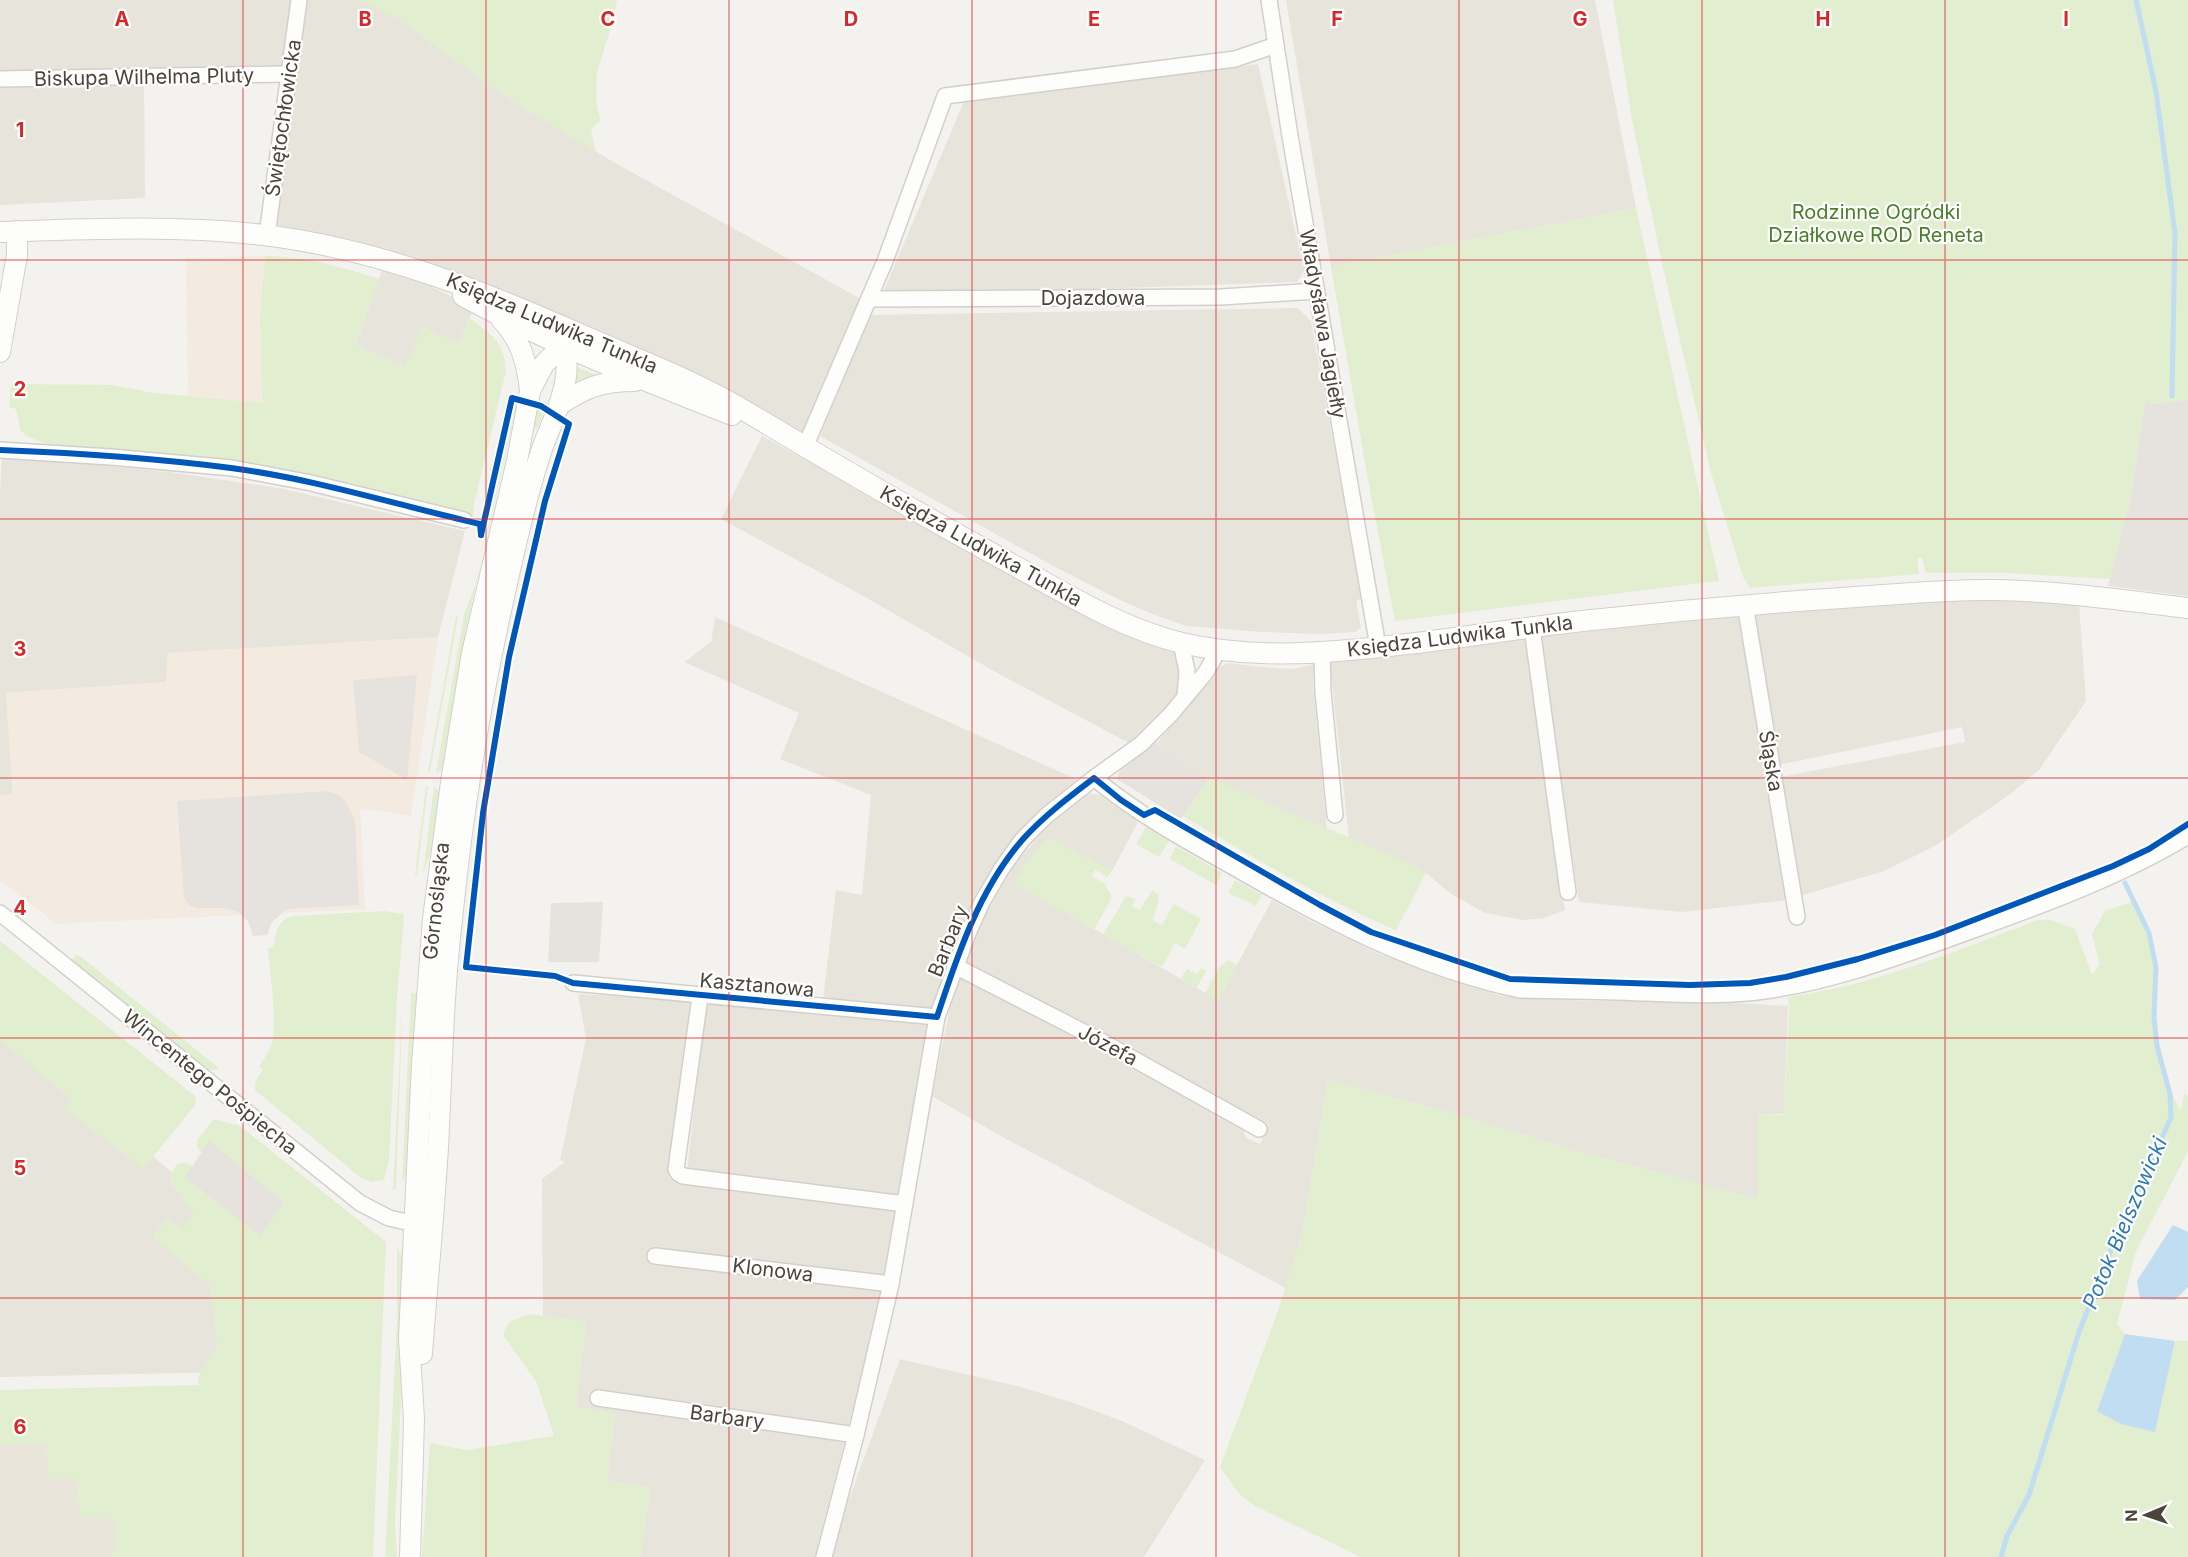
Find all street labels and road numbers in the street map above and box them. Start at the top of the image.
street label: Świętochłowicka [259,38,306,198]
street label: Biskupa Wilhelma Pluty [34,63,254,91]
street label: Władysława Jagiełły [1295,228,1351,420]
street label: Księdza Ludwika Tunkla [443,268,661,378]
street label: Dojazdowa [1041,286,1145,310]
street label: Księdza Ludwika Tunkla [876,480,1086,612]
street label: Księdza Ludwika Tunkla [1346,610,1574,662]
street label: Śląska [1754,728,1789,793]
street label: Górnośląska [418,841,454,961]
street label: Barbary [923,902,973,980]
street label: Kasztanowa [699,968,815,1002]
street label: Wincentego Pośpiecha [118,1004,302,1160]
street label: Józefa [1074,1019,1142,1071]
street label: Klonowa [731,1253,815,1287]
street label: Barbary [688,1400,766,1434]

